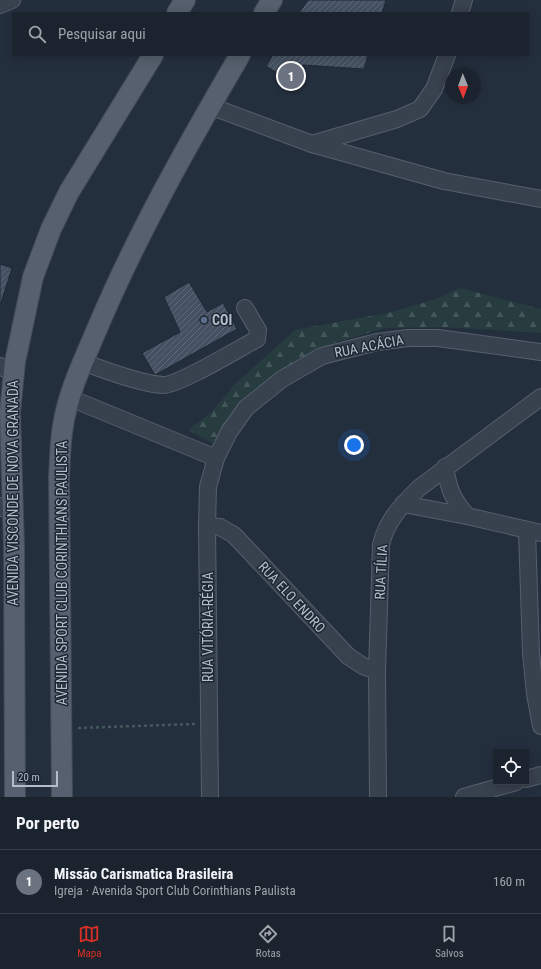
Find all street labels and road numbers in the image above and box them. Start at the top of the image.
street label: RUA ACÁCIA [333,330,405,361]
street label: AVENIDA VISCONDE DE NOVA GRANADA [5,380,21,606]
street label: AVENIDA SPORT CLUB CORINTHIANS PAULISTA [54,441,70,705]
street label: RUA TÍLIA [371,544,390,600]
street label: RUA ELO ENDRO [255,558,329,636]
street label: RUA VITÓRIA-RÉGIA [199,572,216,682]

